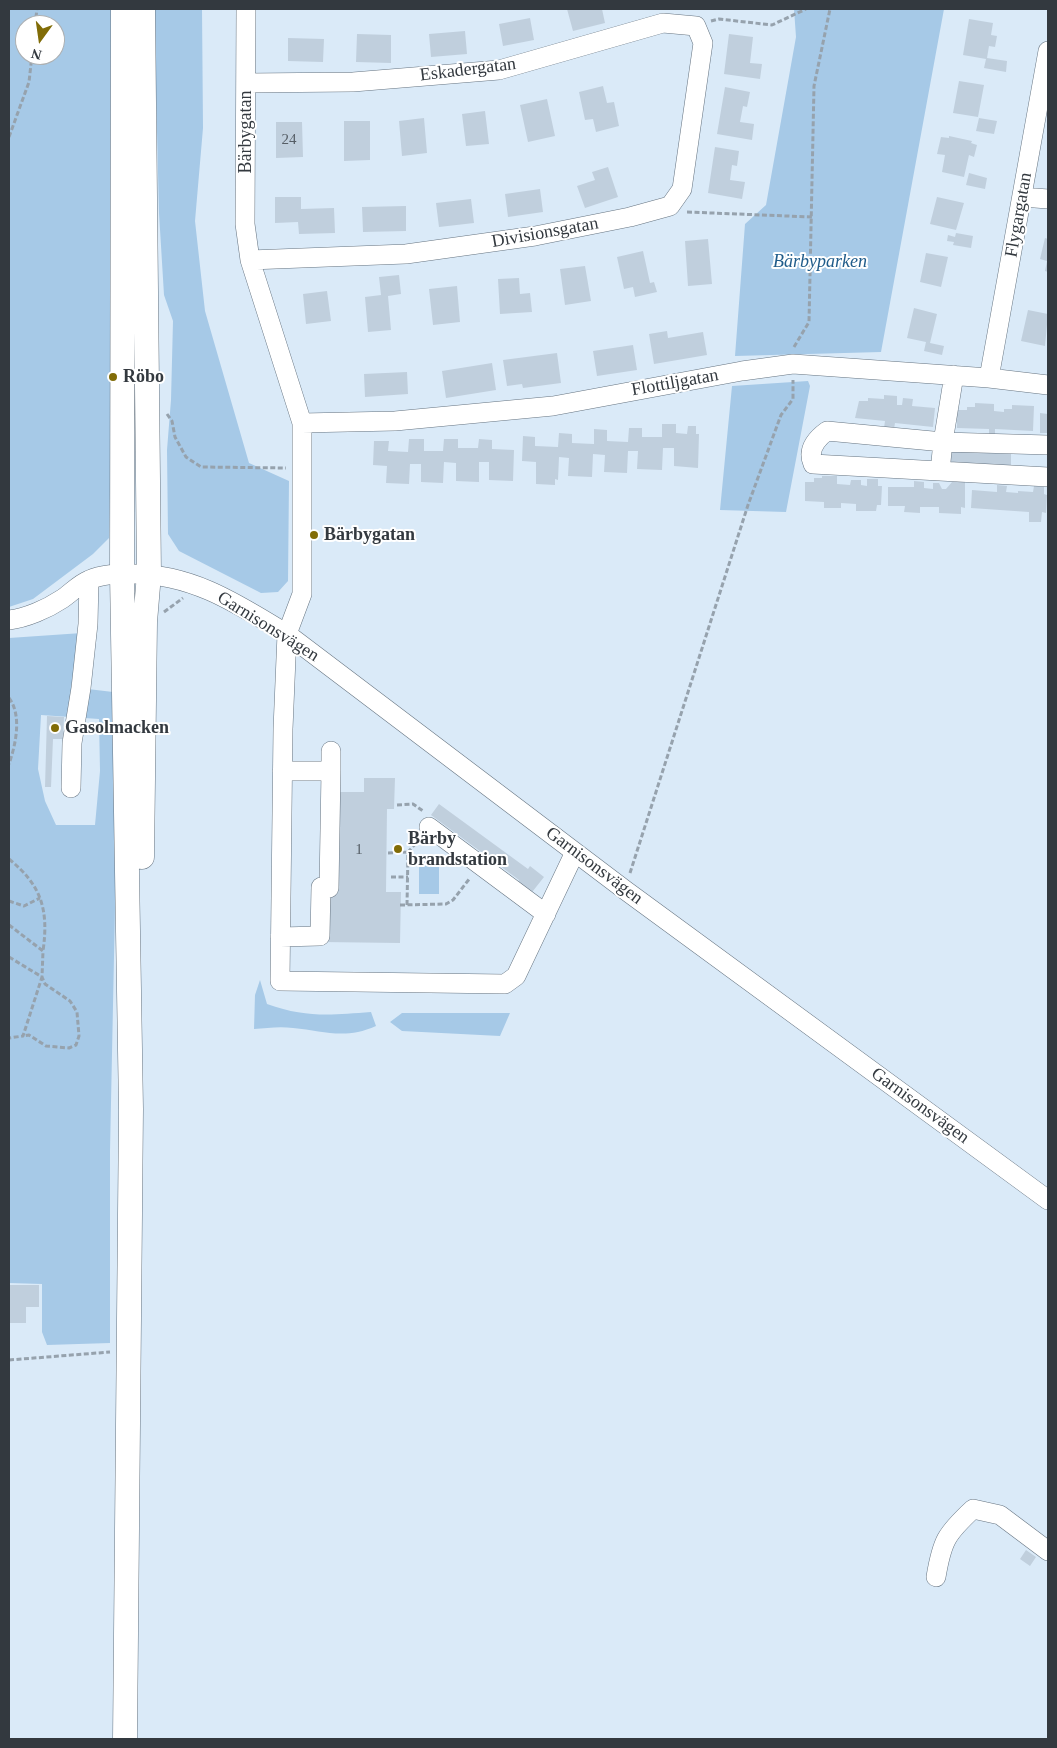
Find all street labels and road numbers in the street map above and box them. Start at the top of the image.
street label: Eskadergatan [419,53,517,87]
street label: Bärbygatan [235,91,257,173]
street label: Flygargatan [1001,171,1037,259]
street label: Divisionsgatan [490,213,600,253]
street label: Flottiljgatan [630,365,720,401]
street label: Garnisonsvägen [213,587,323,667]
street label: Garnisonsvägen [541,822,647,910]
street label: Garnisonsvägen [867,1063,973,1149]

